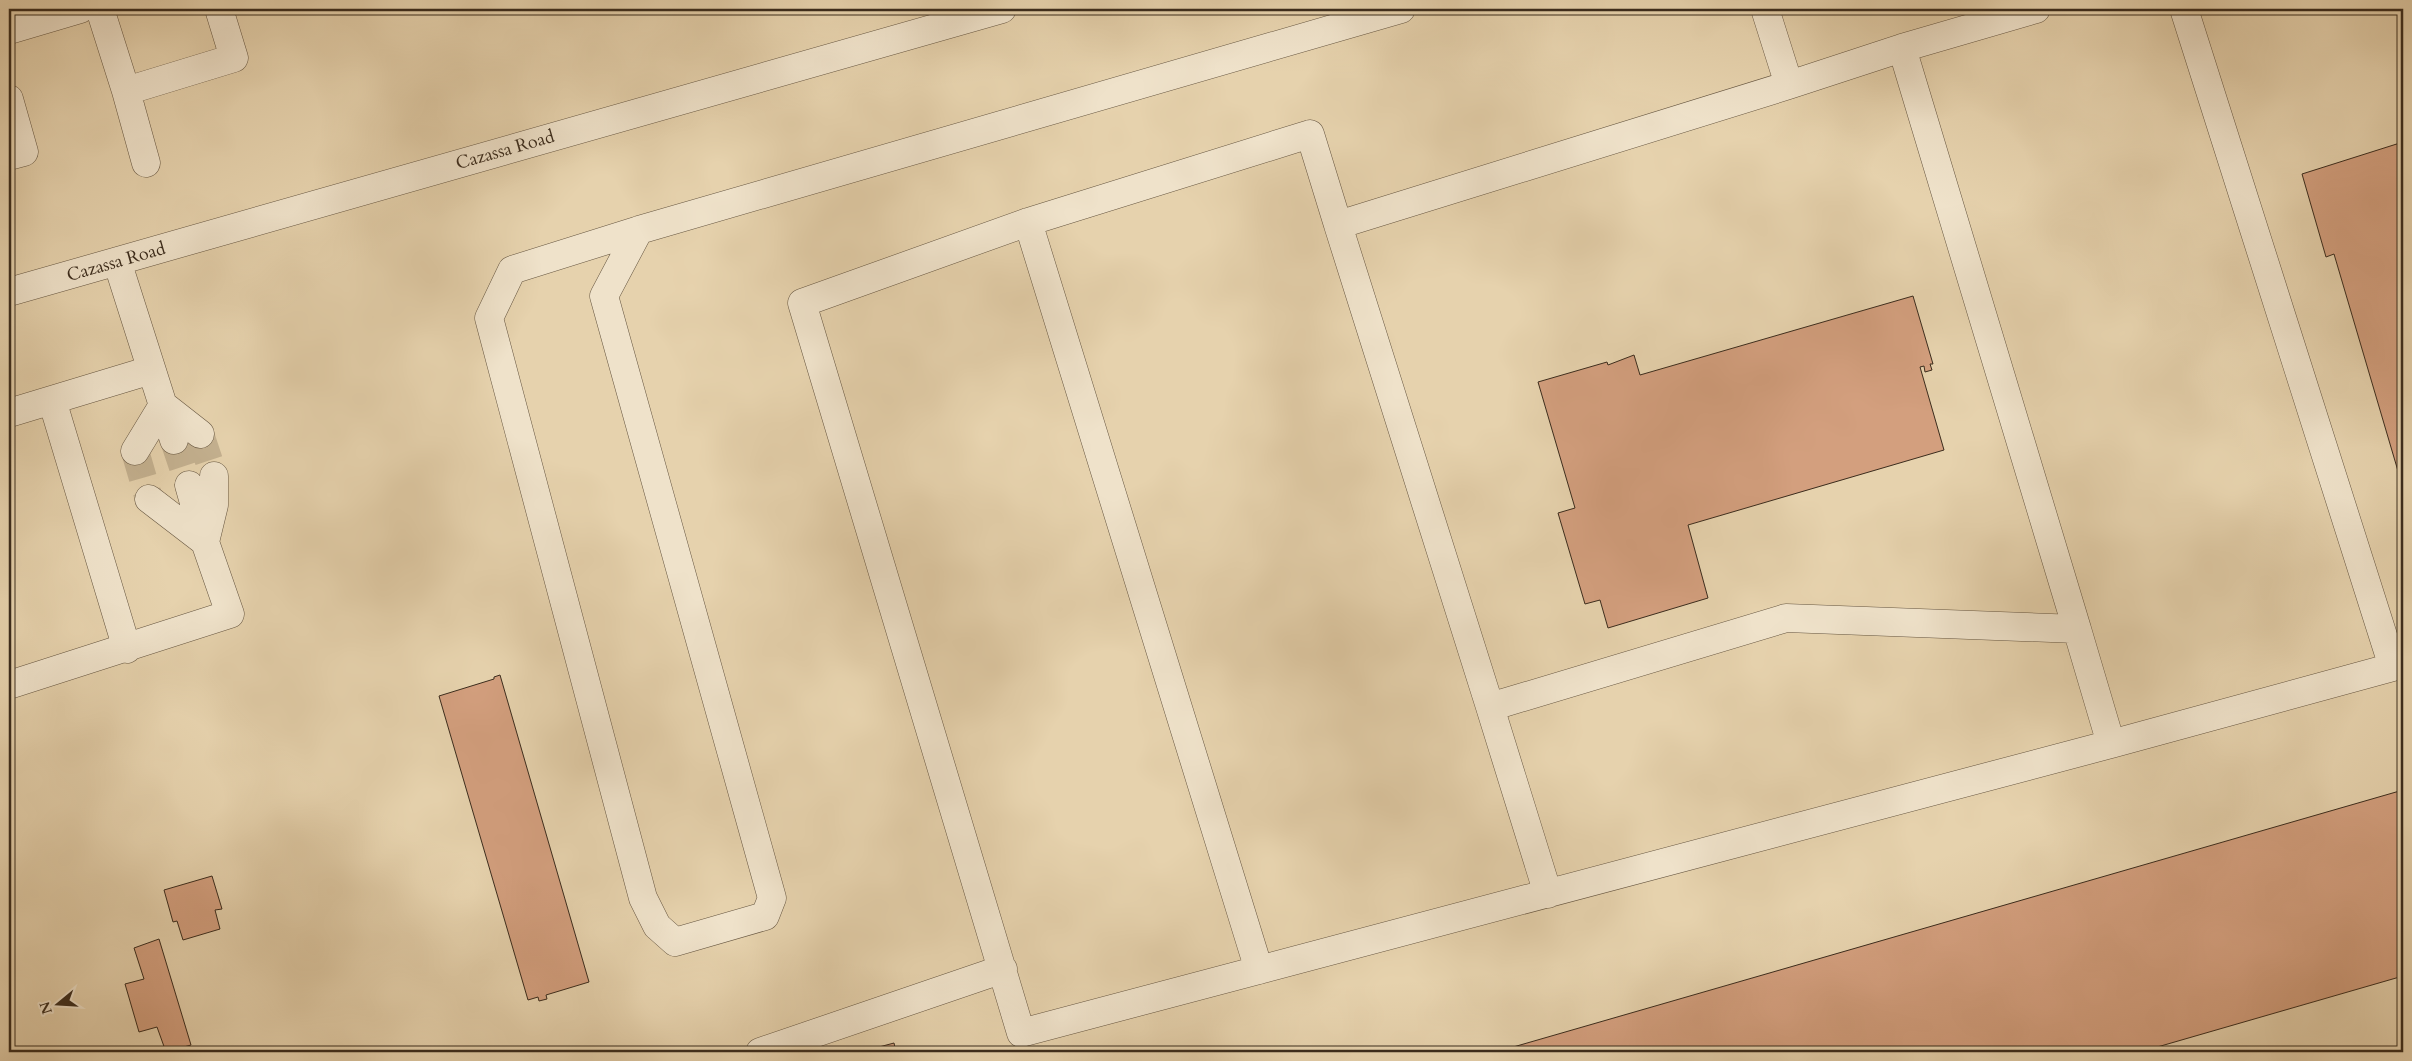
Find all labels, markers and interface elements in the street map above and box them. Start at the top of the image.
street label: Cazassa Road [453,124,558,176]
street label: Cazassa Road [64,236,169,288]
north arrow [32,978,82,1028]
text: N [35,999,57,1017]

